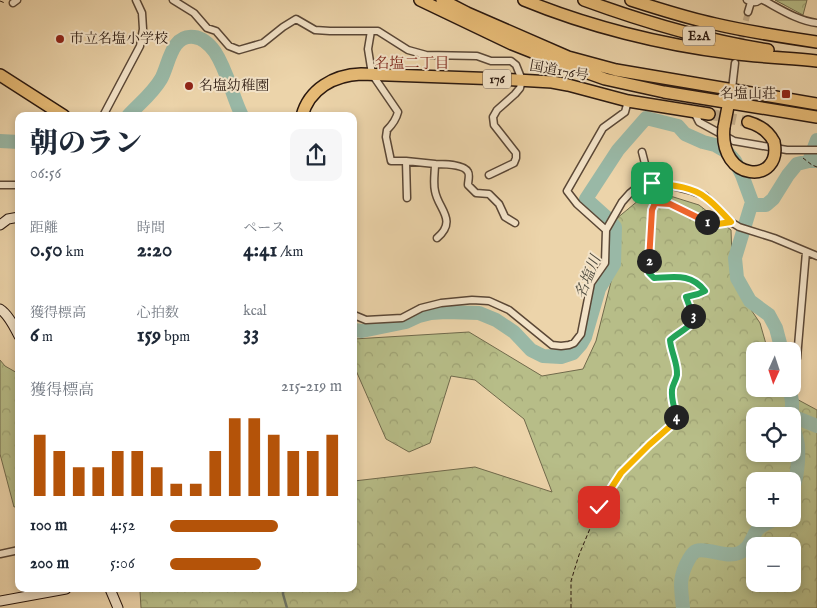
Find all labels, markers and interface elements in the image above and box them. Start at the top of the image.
road number: E2A [683,27,715,46]
place label: 市立名塩小学校 [70,30,168,48]
marker: 市立名塩小学校 [54,33,66,45]
district label: 名塩二丁目 [374,54,450,73]
street label: 国道176号 [528,57,590,85]
road number: 176 [483,70,511,88]
place label: 名塩幼稚園 [199,77,269,95]
marker: 名塩幼稚園 [183,80,195,92]
place label: 名塩山荘 [720,85,776,103]
marker: 名塩山荘 [780,88,792,100]
text: 朝のラン [30,127,142,162]
button: share [290,129,342,181]
pin [631,162,673,204]
text: 06:56 [30,164,61,184]
icon: arrive [638,169,666,197]
pin: 1 [694,210,720,234]
text: 1 [705,213,710,231]
text: 距離 [30,219,58,237]
text: 時間 [137,219,165,237]
text: ペース [243,219,285,237]
text: 0.50 [30,237,63,264]
text: 2:20 [137,237,172,264]
text: 4:41 [243,237,277,264]
text: km [63,243,84,261]
text: /km [277,243,303,261]
pin: 2 [636,248,662,274]
water label: 名塩川 [571,251,606,301]
text: 2 [646,252,653,270]
text: kcal [243,302,267,320]
text: 獲得標高 [30,304,86,322]
text: 心拍数 [137,304,179,322]
pin: 3 [680,304,706,328]
text: 3 [691,307,696,325]
text: 33 [243,320,259,347]
text: 6 [30,322,39,349]
text: 159 [137,322,161,349]
text: m [39,328,53,346]
text: bpm [161,328,190,346]
north arrow [746,342,801,398]
map controls [746,342,801,592]
text: 215–219 m [281,377,342,397]
text: 獲得標高 [30,381,94,401]
pin: 4 [664,404,688,430]
button: locate [746,407,801,462]
text: 4 [673,408,680,426]
button: + [746,472,801,527]
pin [578,486,620,528]
icon: check [585,493,613,521]
text: 100 m [30,516,67,536]
text: 4:52 [110,516,135,536]
button: − [746,537,801,592]
text: 200 m [30,554,69,574]
text: 5:06 [110,554,135,574]

